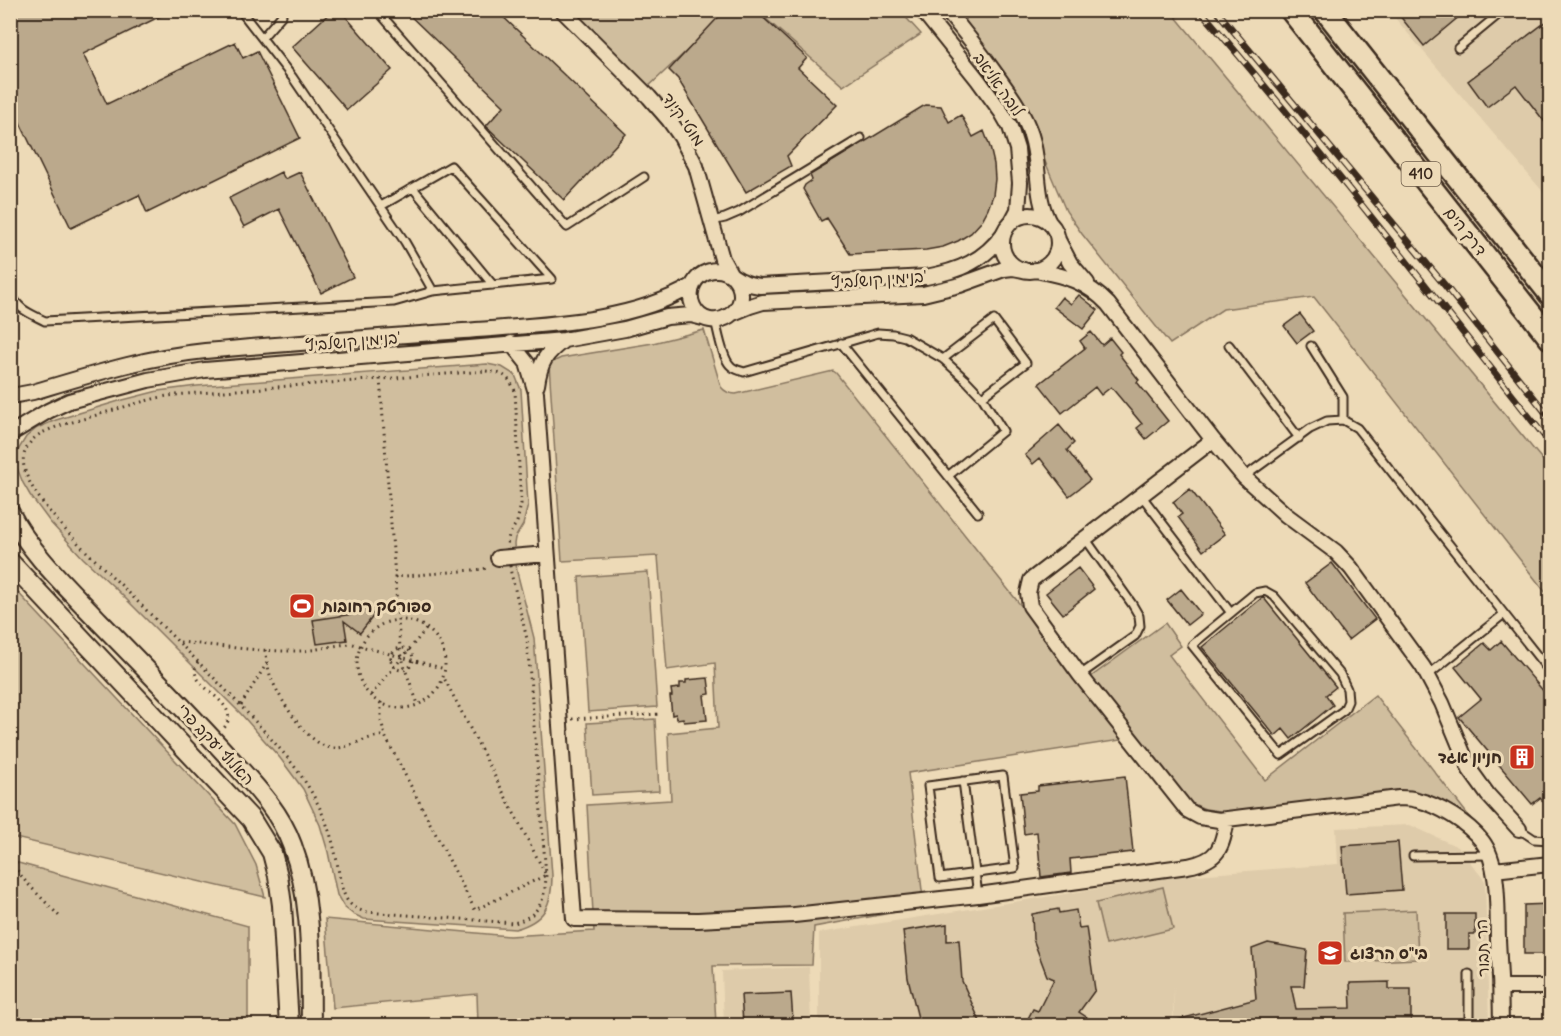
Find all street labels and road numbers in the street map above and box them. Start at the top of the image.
street label: לובה אליאב [970,48,1028,120]
street label: מוטי קינד [658,88,710,150]
road number: 410 [1402,162,1440,186]
street label: דרך הים [1441,203,1491,259]
street label: בנימין קושלביץ' [831,266,927,293]
street label: בנימין קושלביץ' [305,327,402,356]
street label: האלוף יעקב פרי [173,699,259,789]
street label: הר תבור [1471,919,1493,977]

